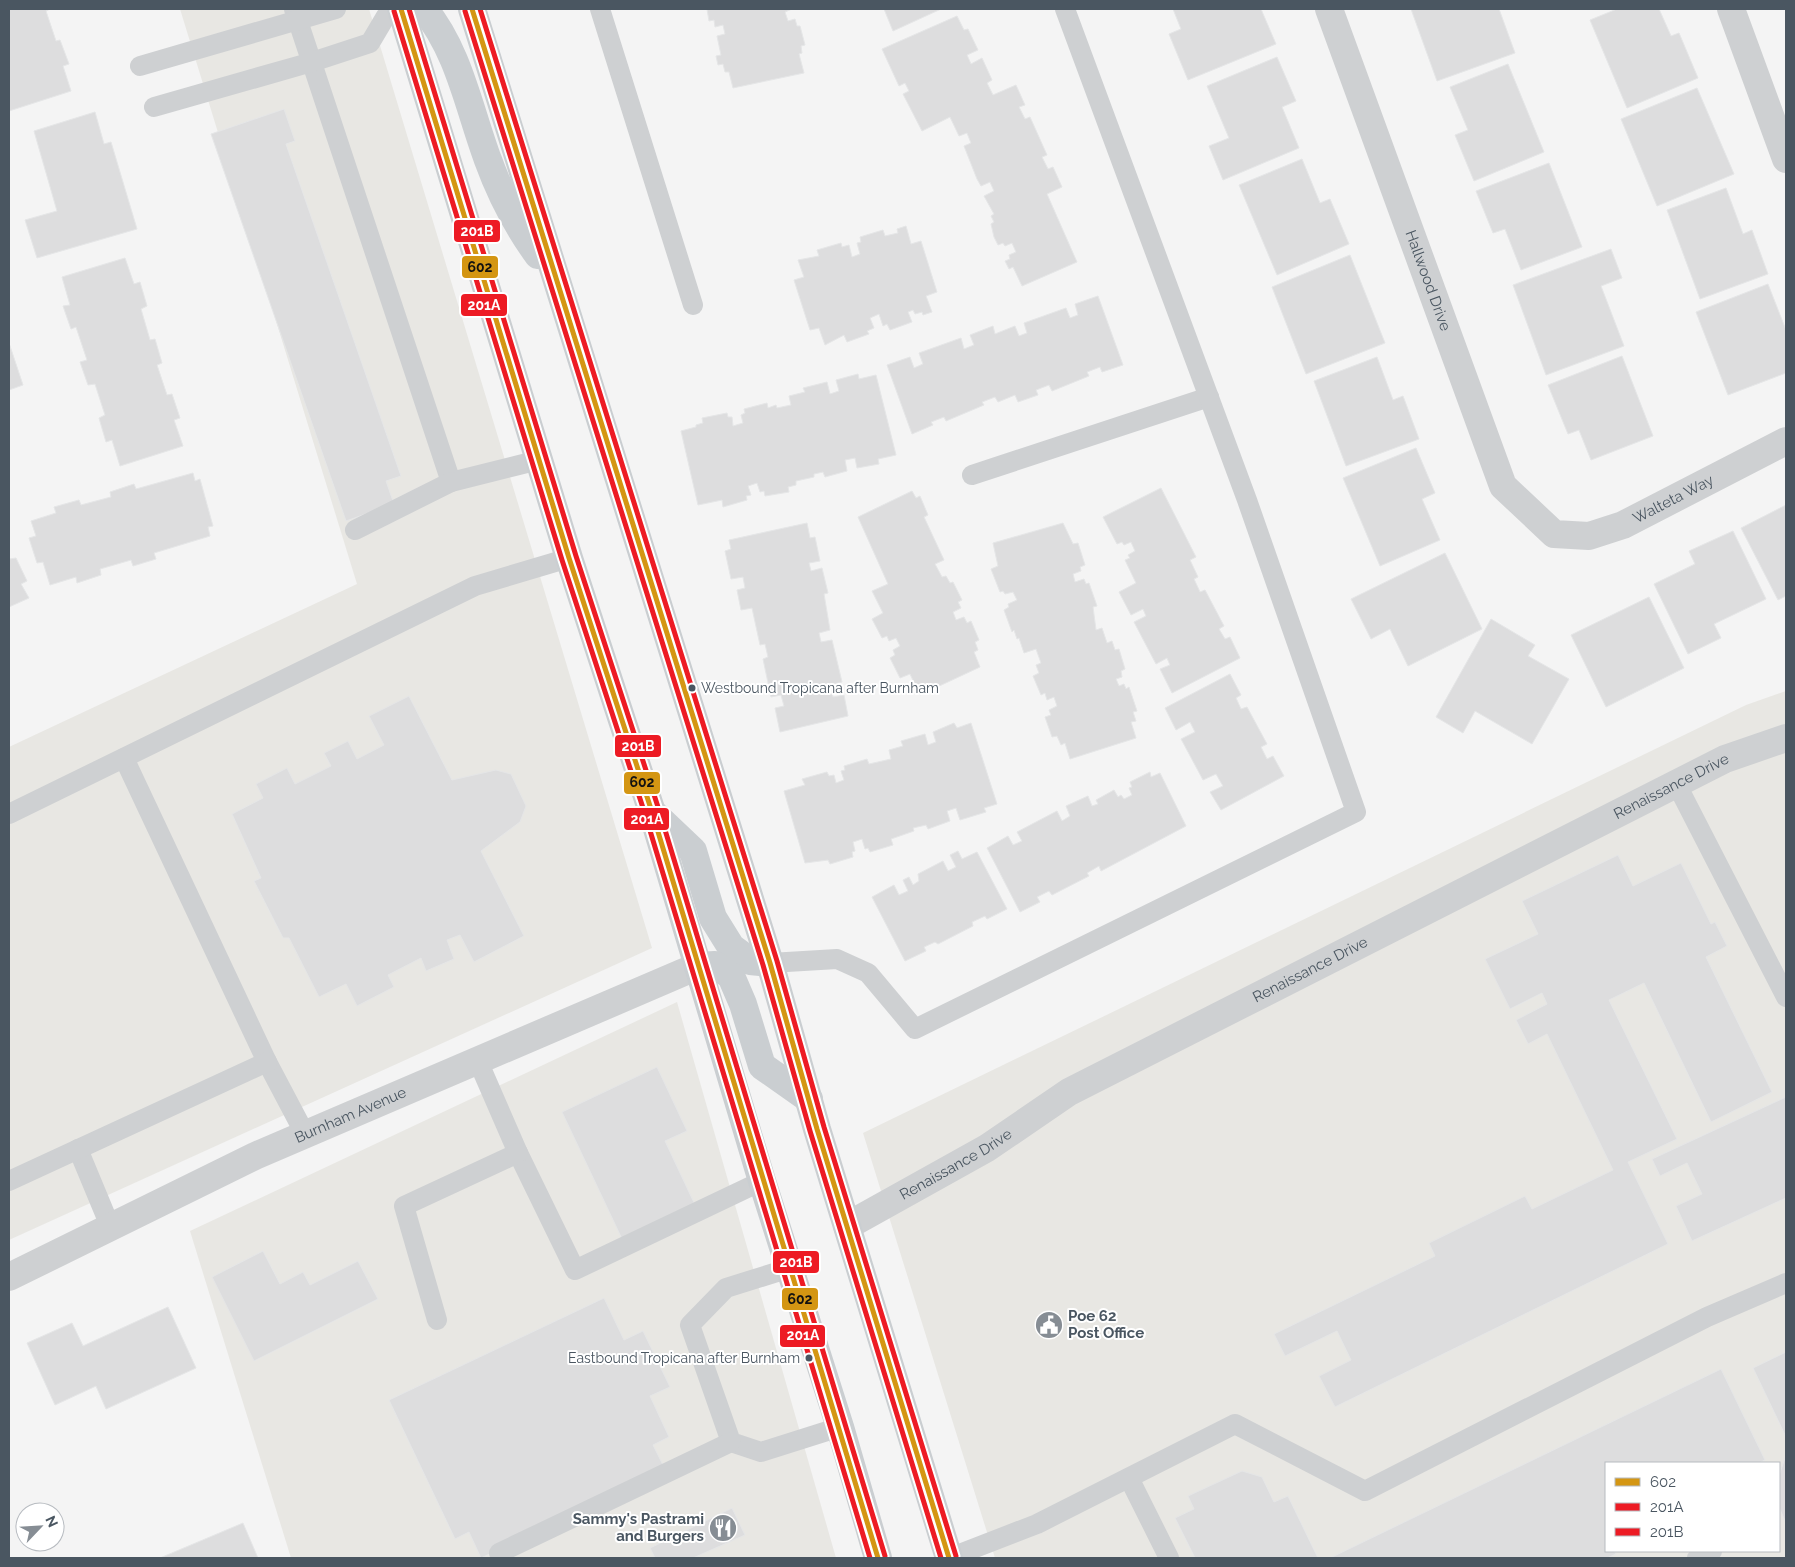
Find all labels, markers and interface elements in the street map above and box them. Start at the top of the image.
line badge: 201B [453,219,501,243]
text: 201B [461,223,494,239]
street label: Hallwood Drive [1401,228,1455,334]
line badge: 602 [461,255,499,279]
text: 602 [468,259,493,275]
line badge: 201A [460,293,508,317]
text: 201A [468,297,501,313]
street label: Walteta Way [1630,471,1717,527]
place label: Westbound Tropicana after Burnham [701,680,939,696]
marker: Westbound Tropicana after Burnham [687,683,697,693]
line badge: 201B [614,734,662,758]
text: 201B [622,738,655,754]
street label: Renaissance Drive [1611,749,1732,823]
line badge: 602 [623,771,661,795]
text: 602 [630,774,655,790]
line badge: 201A [623,807,670,831]
text: 201A [631,811,664,827]
street label: Renaissance Drive [1250,933,1371,1006]
street label: Burnham Avenue [292,1083,409,1147]
street label: Renaissance Drive [896,1125,1015,1204]
line badge: 201B [772,1250,820,1274]
text: 201B [780,1254,813,1270]
line badge: 602 [781,1287,819,1311]
text: 602 [788,1291,813,1307]
place label: Poe 62 Post Office [1068,1307,1144,1342]
public building icon: Poe 62 Post Office [1034,1310,1064,1340]
line badge: 201A [779,1324,826,1348]
text: 201A [787,1327,820,1343]
place label: Eastbound Tropicana after Burnham [568,1350,800,1366]
marker: Eastbound Tropicana after Burnham [804,1353,814,1363]
legend [1605,1462,1780,1552]
text: 602 [1650,1473,1676,1491]
text: 201A [1650,1498,1684,1516]
north arrow [15,1502,65,1552]
place label: Sammy's Pastrami and Burgers [573,1510,704,1545]
text: N [42,1513,61,1530]
restaurant icon: Sammy's Pastrami and Burgers [708,1513,738,1543]
text: 201B [1650,1523,1683,1541]

